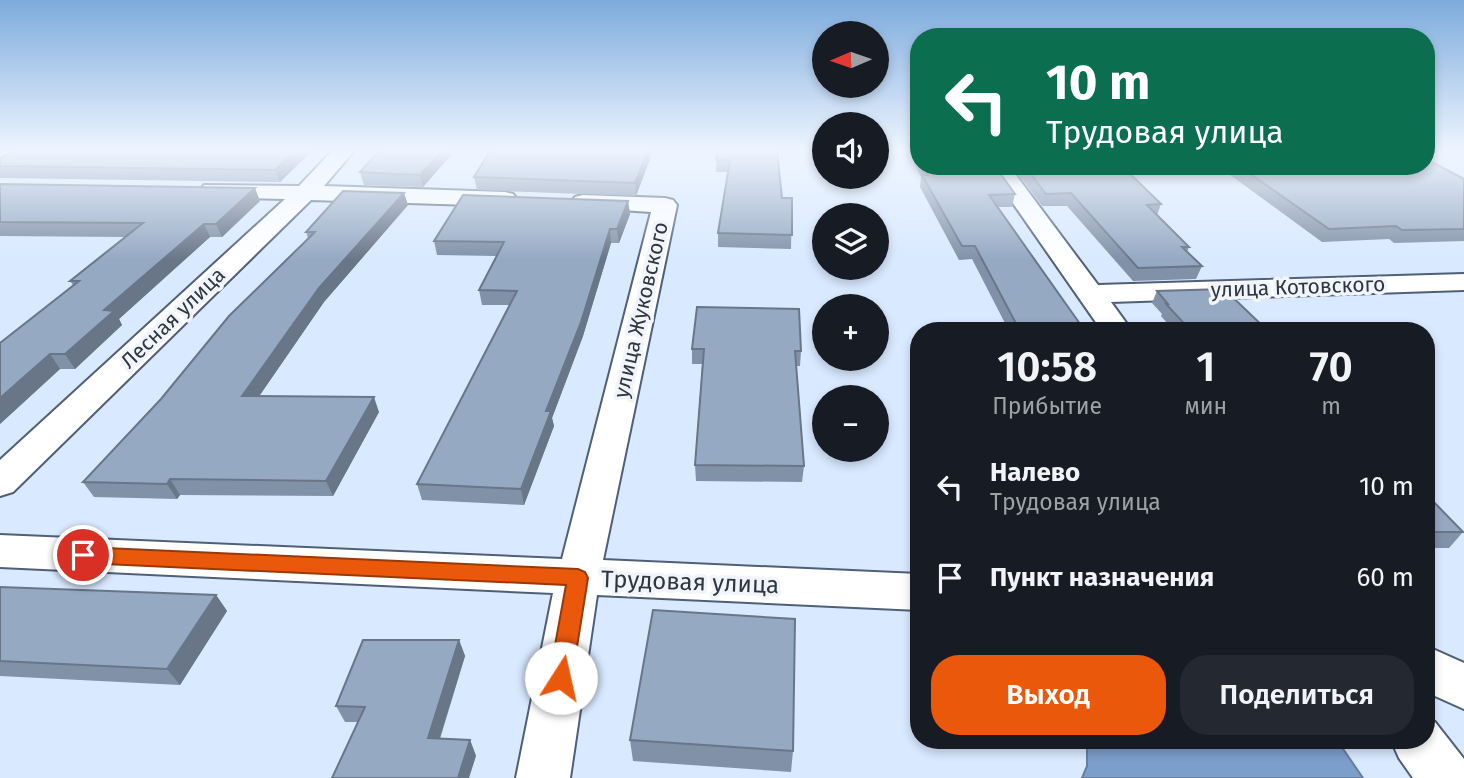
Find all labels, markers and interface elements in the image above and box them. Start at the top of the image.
north arrow [812,21,889,98]
map controls [812,21,889,462]
text: 10 m [1046,53,1150,112]
icon: left [931,56,1022,147]
button: sound [812,112,889,189]
text: Трудовая улица [1046,113,1284,151]
button: layers [812,203,889,280]
street label: улица Жуковского [608,219,674,401]
street label: Лесная улица [115,262,231,374]
street label: улица Котовского [1210,271,1386,303]
button: + [812,294,889,371]
text: 10:58 [997,342,1097,392]
text: 1 [1196,342,1215,392]
text: 70 [1309,342,1353,392]
button: − [812,385,889,462]
text: Прибытие [992,392,1102,420]
text: мин [1184,392,1227,420]
text: m [1321,392,1341,420]
text: Налево [990,457,1080,488]
icon: left [931,468,969,506]
text: 10 m [1359,471,1414,502]
text: Трудовая улица [990,488,1161,516]
pin [53,525,113,585]
icon: arrive [64,536,102,574]
icon: arrive [931,559,969,597]
text: Пункт назначения [990,562,1214,593]
text: 60 m [1356,562,1414,593]
street label: Трудовая улица [600,565,780,599]
position arrow [524,641,598,715]
button: Выход [931,655,1166,735]
button: Поделиться [1180,655,1414,735]

